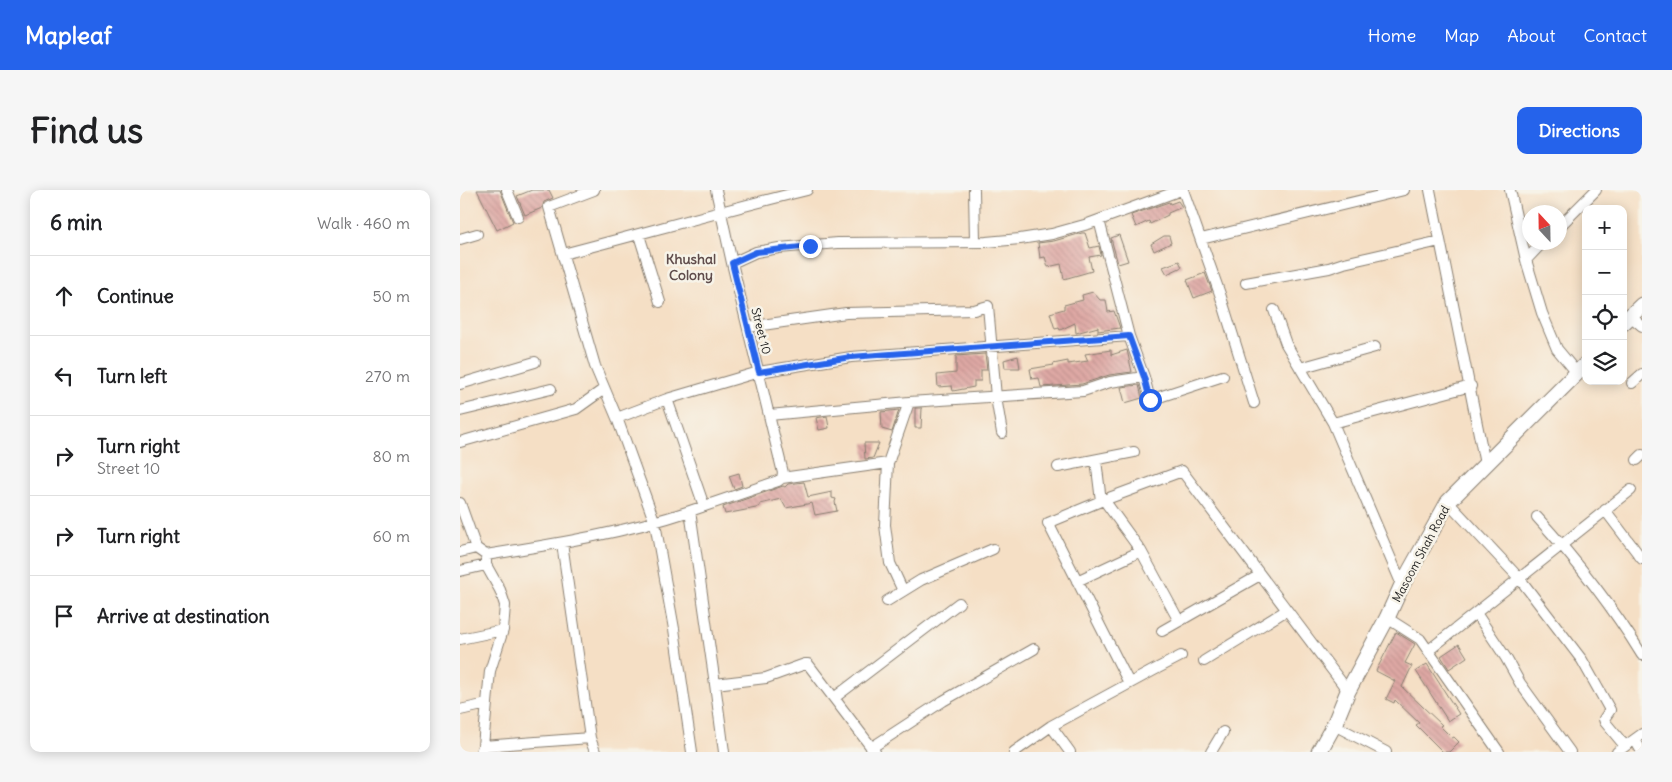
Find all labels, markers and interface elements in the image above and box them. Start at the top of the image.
text: Mapleaf [25,20,112,50]
text: Home [1368,24,1416,47]
text: Map [1444,24,1479,47]
text: About [1507,24,1555,47]
text: Contact [1583,24,1647,47]
button: Directions [1517,107,1642,154]
text: Find us [30,108,143,152]
north arrow [1522,205,1567,250]
map controls [1582,205,1627,385]
button: + [1582,205,1627,250]
text: 6 min [50,209,102,236]
text: Walk · 460 m [317,213,410,233]
route end [799,235,822,258]
district label: Khushal Colony [666,250,716,284]
button: − [1582,250,1627,295]
icon: ahead [50,282,78,310]
text: Continue [97,284,174,308]
text: 50 m [372,286,410,306]
button: locate [1582,295,1627,340]
street label: Street 10 [748,306,775,356]
button: layers [1582,340,1627,385]
icon: left [50,362,78,390]
text: Turn left [97,364,167,388]
text: 270 m [365,366,410,386]
route start [1139,389,1162,412]
text: Turn right [97,434,180,458]
icon: right [50,442,78,470]
text: 80 m [372,446,410,466]
text: Street 10 [97,458,160,478]
street label: Masoom Shah Road [1389,503,1452,605]
icon: right [50,522,78,550]
text: Turn right [97,524,180,548]
text: 60 m [372,526,410,546]
icon: arrive [50,602,78,630]
text: Arrive at destination [97,604,270,628]

